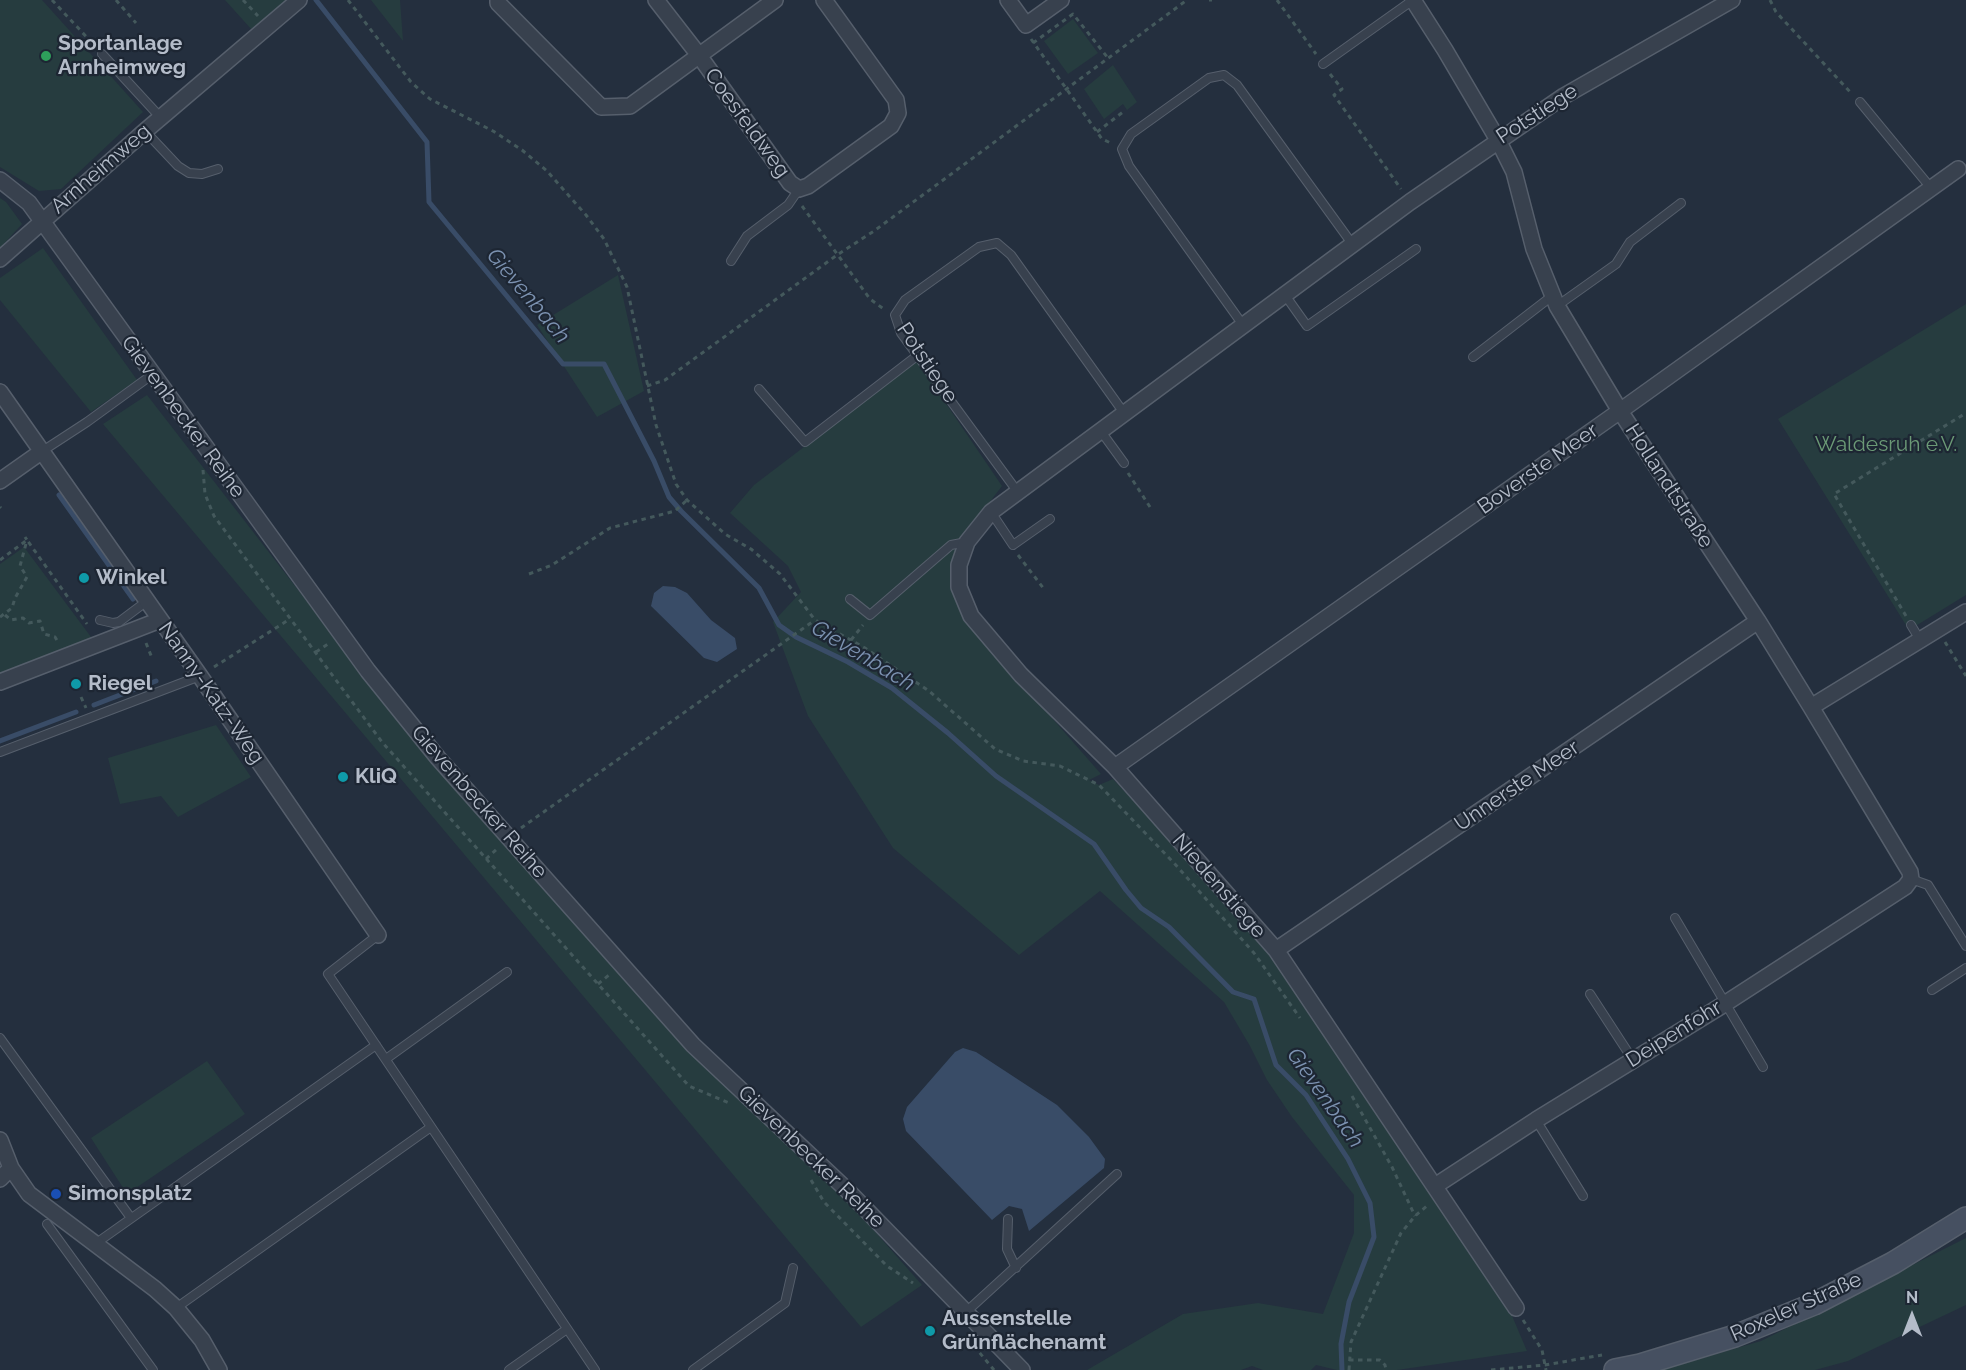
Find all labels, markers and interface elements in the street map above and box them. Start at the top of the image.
place label: Sportanlage Arnheimweg [58,31,186,81]
marker: Sportanlage Arnheimweg [39,49,53,63]
street label: Coesfeldweg [699,63,795,183]
street label: Potstiege [1492,78,1582,150]
street label: Arnheimweg [46,119,156,219]
water label: Gievenbach [481,243,575,349]
street label: Potstiege [891,318,963,408]
street label: Gievenbecker Reihe [116,331,250,503]
street label: Boverste Meer [1473,418,1603,520]
street label: Hollandtstraße [1620,419,1718,553]
park label: Waldesruh e.V. [1815,432,1957,458]
place label: Winkel [96,565,167,591]
marker: Winkel [77,571,91,585]
water label: Gievenbach [806,615,920,697]
street label: Nanny-Katz-Weg [153,617,269,769]
place label: Riegel [88,671,152,697]
marker: Riegel [69,677,83,691]
street label: Gievenbecker Reihe [406,720,552,884]
street label: Unnerste Meer [1450,735,1584,837]
place label: KliQ [355,764,397,790]
marker: KliQ [336,770,350,784]
street label: Niedenstiege [1167,829,1271,943]
street label: Deipenfohr [1622,995,1726,1073]
water label: Gievenbach [1281,1043,1369,1153]
street label: Gievenbecker Reihe [732,1080,890,1234]
place label: Simonsplatz [68,1181,192,1207]
marker: Simonsplatz [49,1187,63,1201]
street label: Roxeler Straße [1727,1267,1865,1347]
north arrow [1882,1286,1942,1346]
text: N [1906,1288,1918,1307]
place label: Aussenstelle Grünflächenamt [942,1306,1106,1356]
marker: Aussenstelle Grünflächenamt [923,1324,937,1338]

